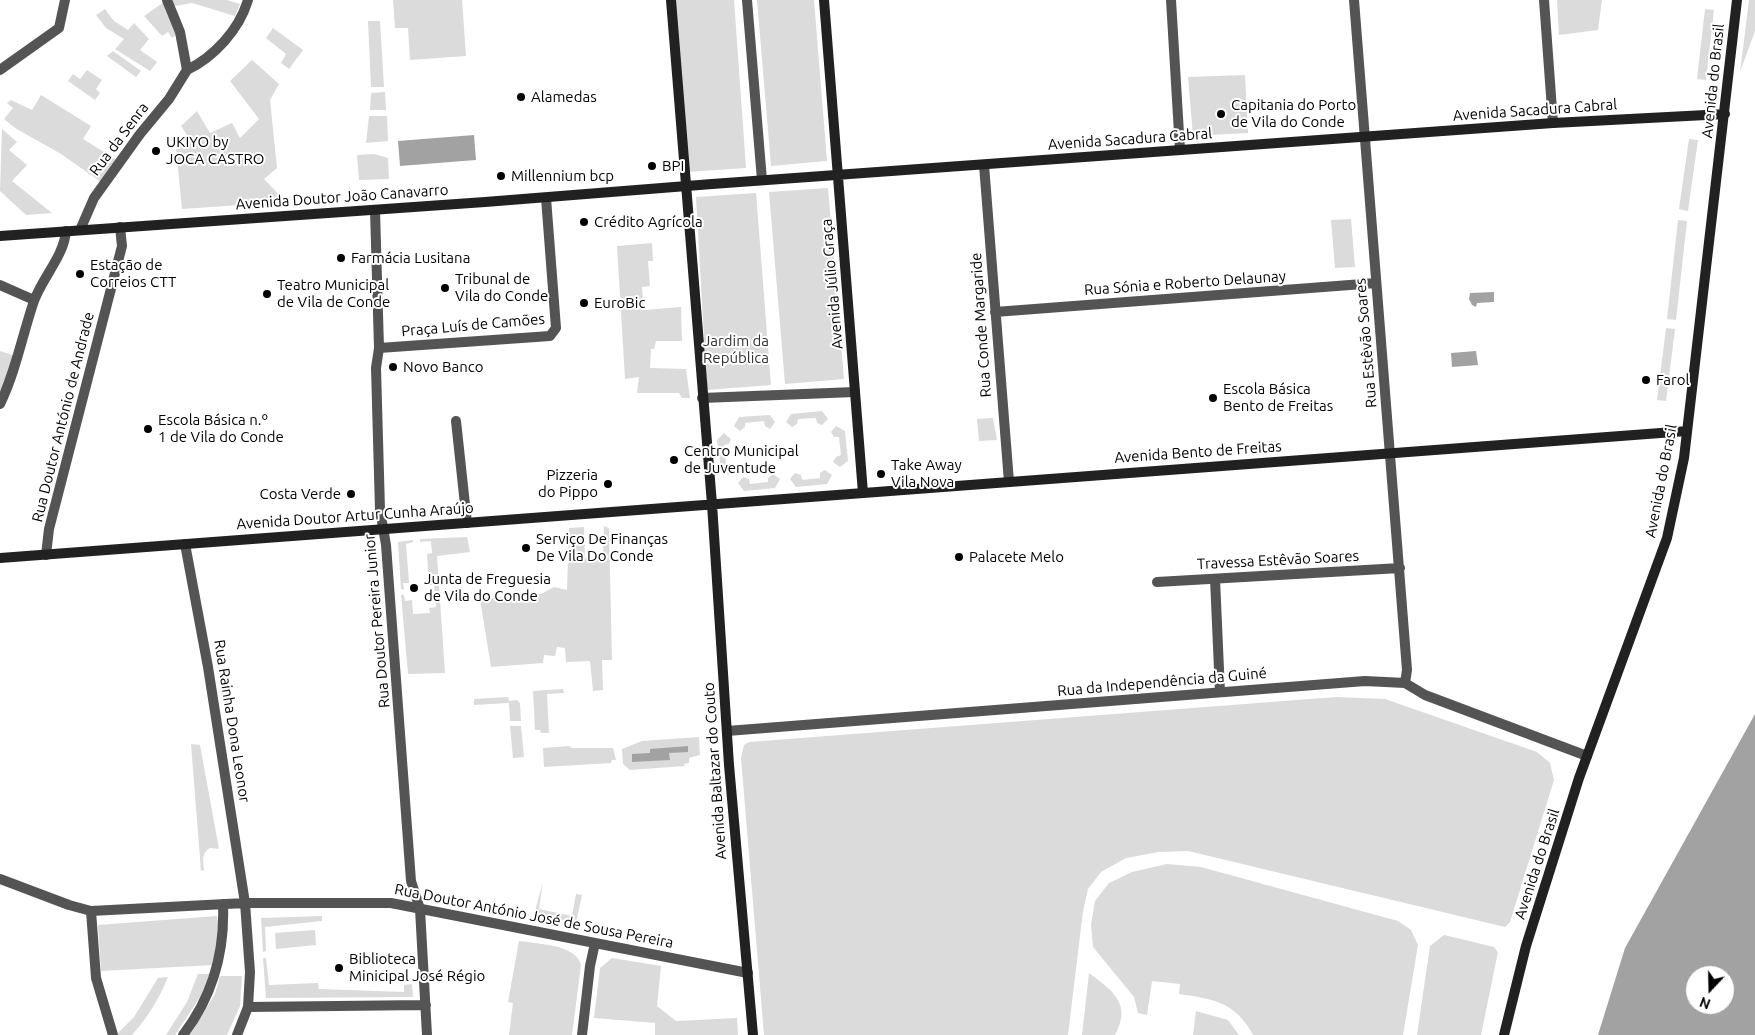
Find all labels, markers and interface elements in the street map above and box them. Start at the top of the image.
street label: Avenida do Brasil [1698,23,1728,139]
place label: Alamedas [531,88,597,106]
marker: Alamedas [515,91,527,103]
street label: Avenida Sacadura Cabral [1452,95,1618,125]
place label: Capitania do Porto de Vila do Conde [1231,96,1356,131]
street label: Rua da Senra [86,99,152,179]
marker: Capitania do Porto de Vila do Conde [1215,108,1227,120]
street label: Avenida Sacadura Cabral [1047,124,1213,154]
place label: UKIYO by JOCA CASTRO [166,133,264,168]
marker: UKIYO by JOCA CASTRO [150,145,162,157]
place label: BPI [662,157,684,175]
marker: BPI [646,160,658,172]
place label: Millennium bcp [511,167,614,185]
marker: Millennium bcp [495,170,507,182]
street label: Avenida Doutor João Canavarro [235,181,449,213]
place label: Crédito Agrícola [594,213,703,231]
marker: Crédito Agrícola [578,216,590,228]
street label: Avenida Júlio Graça [817,218,847,350]
place label: Farmácia Lusitana [351,249,470,267]
marker: Farmácia Lusitana [335,252,347,264]
street label: Rua Conde Margaride [967,252,995,398]
place label: Estação de Correios CTT [90,256,176,291]
street label: Rua Sónia e Roberto Delaunay [1083,267,1287,299]
marker: Estação de Correios CTT [74,268,86,280]
place label: Tribunal de Vila do Conde [455,270,548,305]
place label: Teatro Municipal de Vila de Conde [277,276,390,311]
street label: Rua Estêvão Soares [1351,277,1381,409]
marker: Tribunal de Vila do Conde [439,282,451,294]
marker: Teatro Municipal de Vila de Conde [261,288,273,300]
place label: EuroBic [594,294,645,312]
marker: EuroBic [578,297,590,309]
street label: Rua Doutor António de Andrade [28,310,98,524]
street label: Praça Luís de Camões [400,310,546,340]
park label: Jardim da República [703,332,769,367]
place label: Novo Banco [403,358,483,376]
marker: Novo Banco [387,361,399,373]
place label: Farol [1656,371,1689,389]
marker: Farol [1640,374,1652,386]
place label: Escola Básica Bento de Freitas [1223,380,1333,415]
marker: Escola Básica Bento de Freitas [1207,392,1219,404]
place label: Escola Básica n.º 1 de Vila do Conde [158,411,284,446]
marker: Escola Básica n.º 1 de Vila do Conde [142,423,154,435]
street label: Avenida do Brasil [1641,423,1681,539]
street label: Avenida Bento de Freitas [1114,437,1282,467]
place label: Centro Municipal de Juventude [684,442,799,477]
marker: Centro Municipal de Juventude [668,454,680,466]
place label: Take Away Vila Nova [891,456,962,491]
place label: Pizzeria do Pippo [538,466,598,501]
marker: Take Away Vila Nova [875,468,887,480]
marker: Pizzeria do Pippo [602,478,614,490]
place label: Costa Verde [260,485,341,503]
marker: Costa Verde [345,488,357,500]
street label: Avenida Doutor Artur Cunha Araújo [236,499,474,533]
place label: Serviço De Finanças De Vila Do Conde [536,530,668,565]
street label: Rua Doutor Pereira Junior [360,533,394,709]
marker: Serviço De Finanças De Vila Do Conde [520,542,532,554]
street label: Travessa Estêvão Soares [1197,547,1359,573]
place label: Palacete Melo [969,548,1064,566]
marker: Palacete Melo [953,551,965,563]
place label: Junta de Freguesia de Vila do Conde [424,570,551,605]
marker: Junta de Freguesia de Vila do Conde [408,582,420,594]
street label: Rua Rainha Dona Leonor [210,638,254,804]
street label: Rua da Independência da Guiné [1056,664,1268,700]
street label: Avenida Baltazar do Couto [700,682,730,860]
street label: Avenida do Brasil [1511,806,1563,922]
street label: Rua Doutor António José de Sousa Pereira [393,880,675,952]
place label: Biblioteca Minicipal José Régio [349,950,485,985]
marker: Biblioteca Minicipal José Régio [333,962,345,974]
north arrow [1685,965,1735,1015]
text: N [1697,994,1713,1012]

